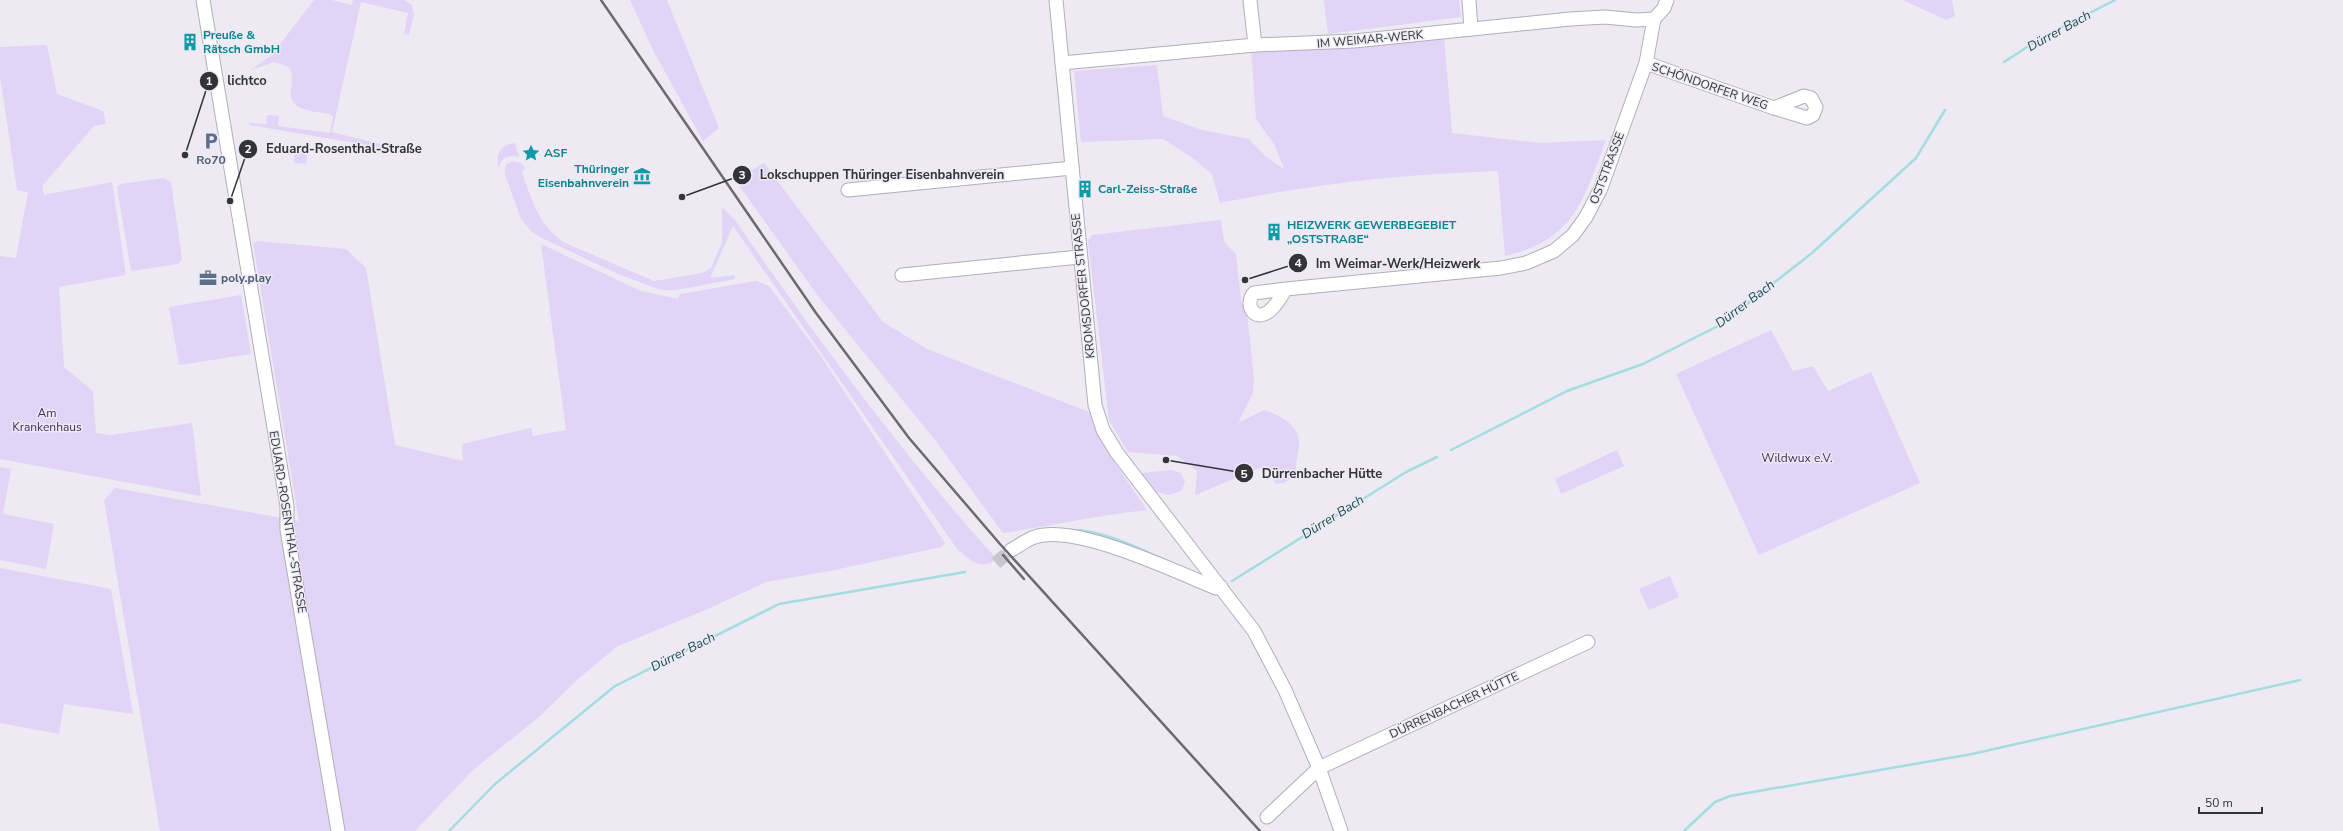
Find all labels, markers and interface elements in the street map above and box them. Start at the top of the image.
water label: Dürrer Bach [2024,6,2094,56]
street label: IM WEIMAR-WERK [1316,26,1424,52]
place label: Preuße & Rätsch GmbH [203,27,280,57]
building icon: Preuße & Rätsch GmbH [180,32,200,52]
street label: SCHÖNDORFER WEG [1650,59,1770,113]
callout: lichtco [199,68,275,93]
text: lichtco [227,72,267,90]
text: 1 [205,73,213,89]
street label: OSTSTRASSE [1586,130,1628,206]
parking icon: Ro70 [201,131,221,151]
callout: Eduard-Rosenthal-Straße [238,136,430,161]
text: Eduard-Rosenthal-Straße [266,140,422,158]
text: 2 [244,141,252,157]
place icon: ASF [521,143,541,163]
place label: ASF [544,145,567,161]
place label: Ro70 [196,152,226,168]
place label: Thüringer Eisenbahnverein [538,161,629,191]
callout: Lokschuppen Thüringer Eisenbahnverein [732,162,1012,187]
museum icon: Thüringer Eisenbahnverein [632,166,652,186]
text: Lokschuppen Thüringer Eisenbahnverein [760,166,1004,184]
text: 3 [738,167,746,183]
building icon: Carl-Zeiss-Straße [1075,179,1095,199]
place label: Carl-Zeiss-Straße [1098,181,1198,197]
street label: KROMSDORFER STRASSE [1067,213,1099,359]
place label: HEIZWERK GEWERBEGEBIET „OSTSTRAßE“ [1287,217,1457,247]
building icon: HEIZWERK GEWERBEGEBIET „OSTSTRAßE“ [1264,222,1284,242]
callout: Im Weimar-Werk/Heizwerk [1288,251,1489,276]
text: 4 [1294,255,1302,271]
text: Im Weimar-Werk/Heizwerk [1316,255,1481,273]
office icon: poly.play [198,268,218,288]
place label: poly.play [221,270,272,286]
water label: Dürrer Bach [1712,276,1778,332]
park label: Am Krankenhaus [12,405,82,435]
street label: EDUARD-ROSENTHAL-STRASSE [266,430,310,614]
park label: Wildwux e.V. [1761,450,1833,466]
callout: Dürrenbacher Hütte [1234,461,1391,486]
text: Dürrenbacher Hütte [1262,465,1382,483]
text: 5 [1240,466,1248,482]
water label: Dürrer Bach [1298,491,1368,543]
water label: Dürrer Bach [648,628,718,676]
street label: DÜRRENBACHER HÜTTE [1387,668,1521,742]
scale bar [2199,789,2262,815]
text: 50 m [2205,795,2233,811]

